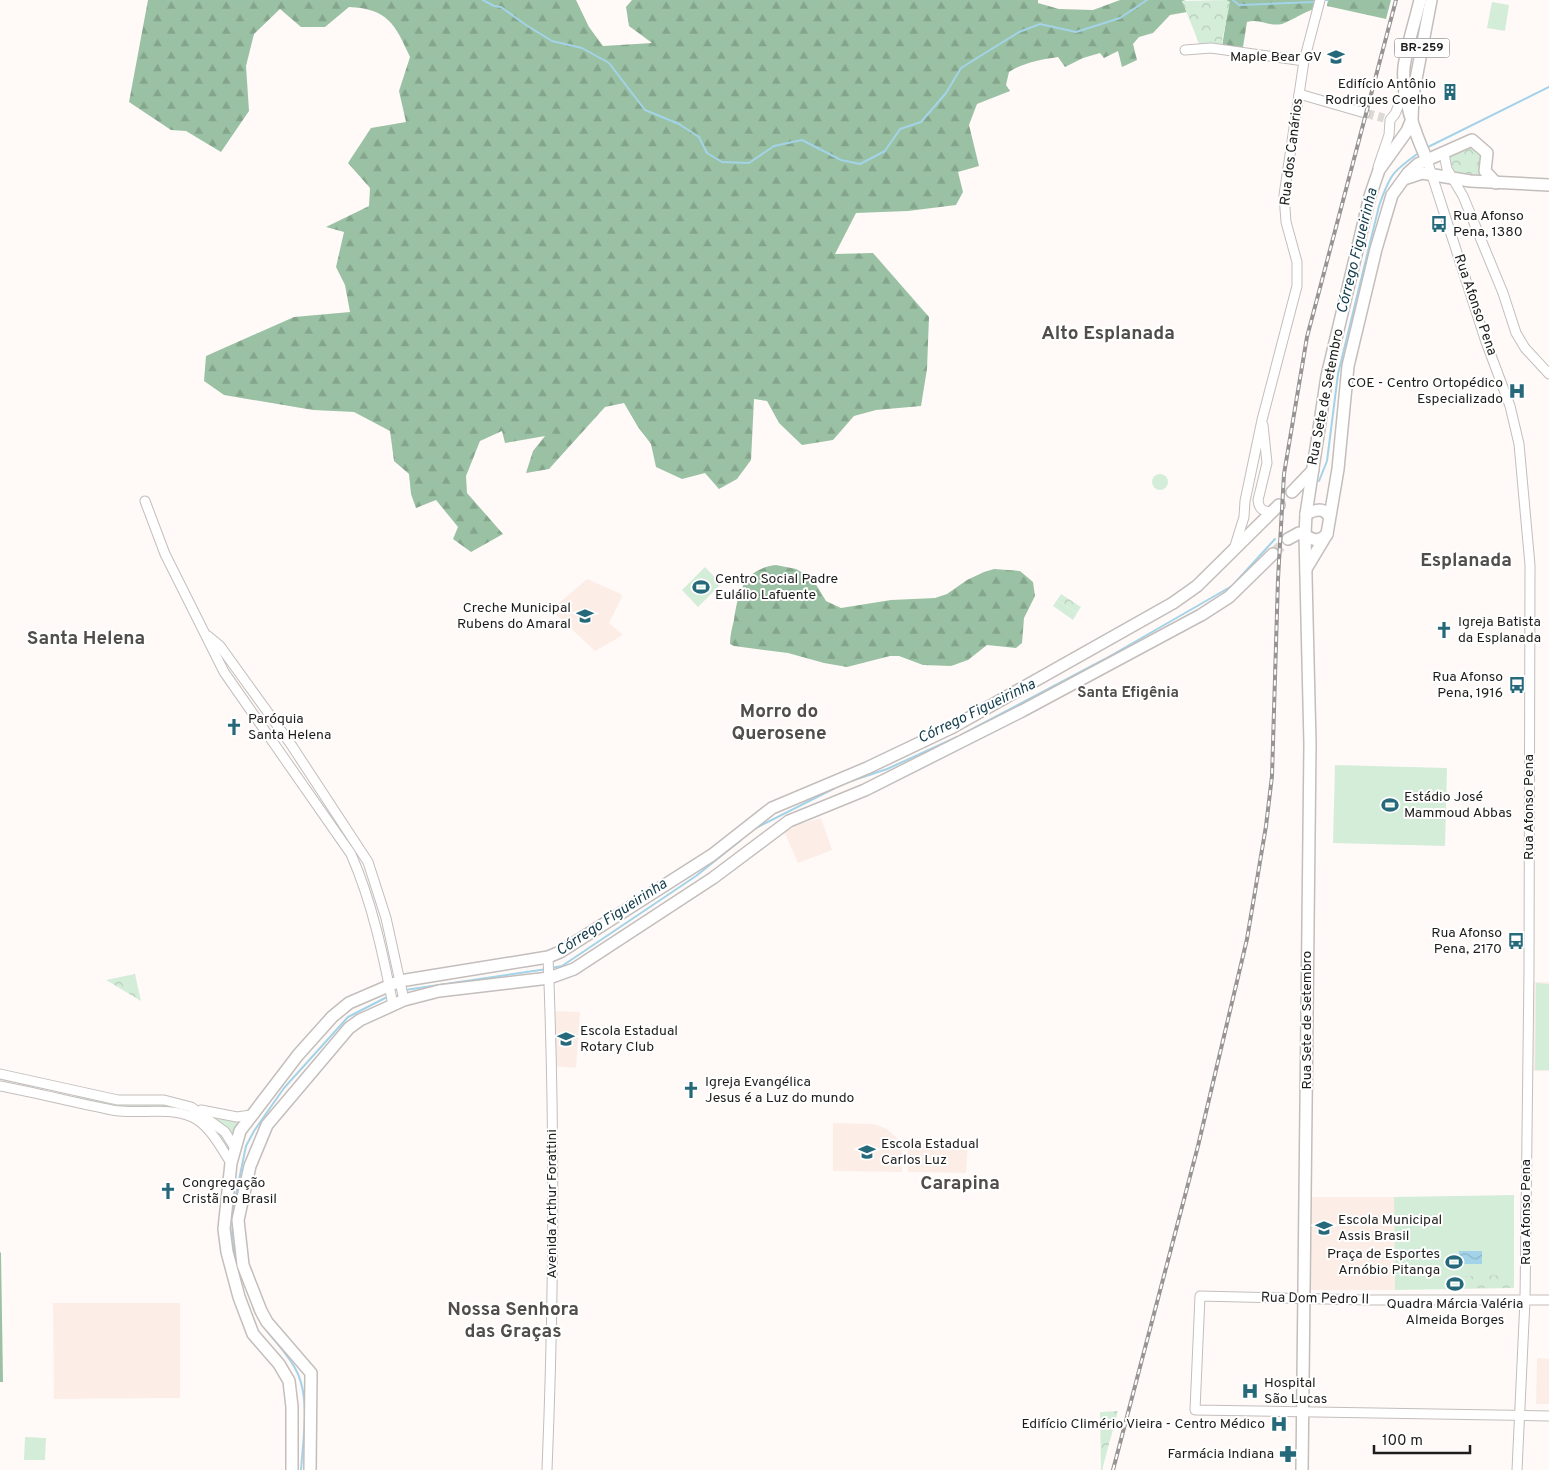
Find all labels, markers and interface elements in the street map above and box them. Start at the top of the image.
road number: BR-259 [1394,38,1450,58]
school or university icon: Maple Bear GV [1326,47,1346,67]
place label: Maple Bear GV [1230,49,1322,66]
place label: Edifício Antônio Rodrigues Coelho [1325,76,1436,109]
building icon: Edifício Antônio Rodrigues Coelho [1440,82,1460,102]
street label: Rua dos Canários [1277,97,1307,207]
water label: Córrego Figueirinha [1333,186,1383,316]
place label: Rua Afonso Pena, 1380 [1453,208,1524,241]
bus stop icon: Rua Afonso Pena, 1380 [1429,214,1449,234]
street label: Rua Afonso Pena [1450,252,1500,358]
district label: Alto Esplanada [1041,322,1175,346]
street label: Rua Sete de Setembro [1304,327,1348,467]
place label: COE - Centro Ortopédico Especializado [1347,375,1503,408]
hospital icon: COE - Centro Ortopédico Especializado [1507,381,1527,401]
district label: Esplanada [1420,549,1512,573]
place label: Centro Social Padre Eulálio Lafuente [715,571,838,604]
sports icon: Centro Social Padre Eulálio Lafuente [691,577,711,597]
place label: Creche Municipal Rubens do Amaral [457,600,571,633]
school or university icon: Creche Municipal Rubens do Amaral [575,606,595,626]
place label: Igreja Batista da Esplanada [1458,614,1541,647]
church icon: Igreja Batista da Esplanada [1434,620,1454,640]
district label: Santa Helena [27,627,145,651]
place label: Rua Afonso Pena, 1916 [1432,669,1503,702]
water label: Córrego Figueirinha [915,675,1039,749]
bus stop icon: Rua Afonso Pena, 1916 [1507,675,1527,695]
district label: Santa Efigênia [1077,684,1179,703]
district label: Morro do Querosene [731,700,827,746]
place label: Paróquia Santa Helena [248,711,331,744]
church icon: Paróquia Santa Helena [224,717,244,737]
street label: Rua Afonso Pena [1521,754,1538,860]
place label: Estádio José Mammoud Abbas [1404,789,1512,822]
sports icon: Estádio José Mammoud Abbas [1380,795,1400,815]
water label: Córrego Figueirinha [553,875,671,961]
place label: Rua Afonso Pena, 2170 [1431,925,1502,958]
bus stop icon: Rua Afonso Pena, 2170 [1506,931,1526,951]
street label: Rua Sete de Setembro [1299,950,1316,1089]
place label: Escola Estadual Rotary Club [580,1023,678,1056]
school or university icon: Escola Estadual Rotary Club [556,1029,576,1049]
place label: Igreja Evangélica Jesus é a Luz do mundo [705,1074,855,1107]
church icon: Igreja Evangélica Jesus é a Luz do mundo [681,1080,701,1100]
street label: Avenida Arthur Forattini [544,1129,561,1279]
place label: Escola Estadual Carlos Luz [881,1136,979,1169]
school or university icon: Escola Estadual Carlos Luz [857,1142,877,1162]
street label: Rua Afonso Pena [1518,1159,1535,1265]
district label: Carapina [920,1172,1000,1196]
place label: Congregação Cristã no Brasil [182,1175,277,1208]
church icon: Congregação Cristã no Brasil [158,1181,178,1201]
place label: Escola Municipal Assis Brasil [1338,1212,1442,1245]
school or university icon: Escola Municipal Assis Brasil [1314,1218,1334,1238]
place label: Praça de Esportes Arnóbio Pitanga [1327,1246,1440,1279]
sports icon: Praça de Esportes Arnóbio Pitanga [1444,1252,1464,1272]
sports icon: Quadra Márcia Valéria Almeida Borges [1445,1274,1465,1294]
street label: Rua Dom Pedro II [1261,1290,1369,1308]
place label: Quadra Márcia Valéria Almeida Borges [1387,1296,1523,1329]
district label: Nossa Senhora das Graças [447,1298,579,1344]
place label: Hospital São Lucas [1264,1375,1327,1408]
hospital icon: Hospital São Lucas [1240,1381,1260,1401]
hospital icon: Edifício Climério Vieira - Centro Médico [1269,1414,1289,1434]
place label: Edifício Climério Vieira - Centro Médico [1021,1416,1265,1433]
scale bar [1374,1422,1470,1454]
text: 100 m [1382,1432,1423,1451]
pharmacy icon: Farmácia Indiana [1278,1444,1298,1464]
place label: Farmácia Indiana [1168,1446,1274,1463]

